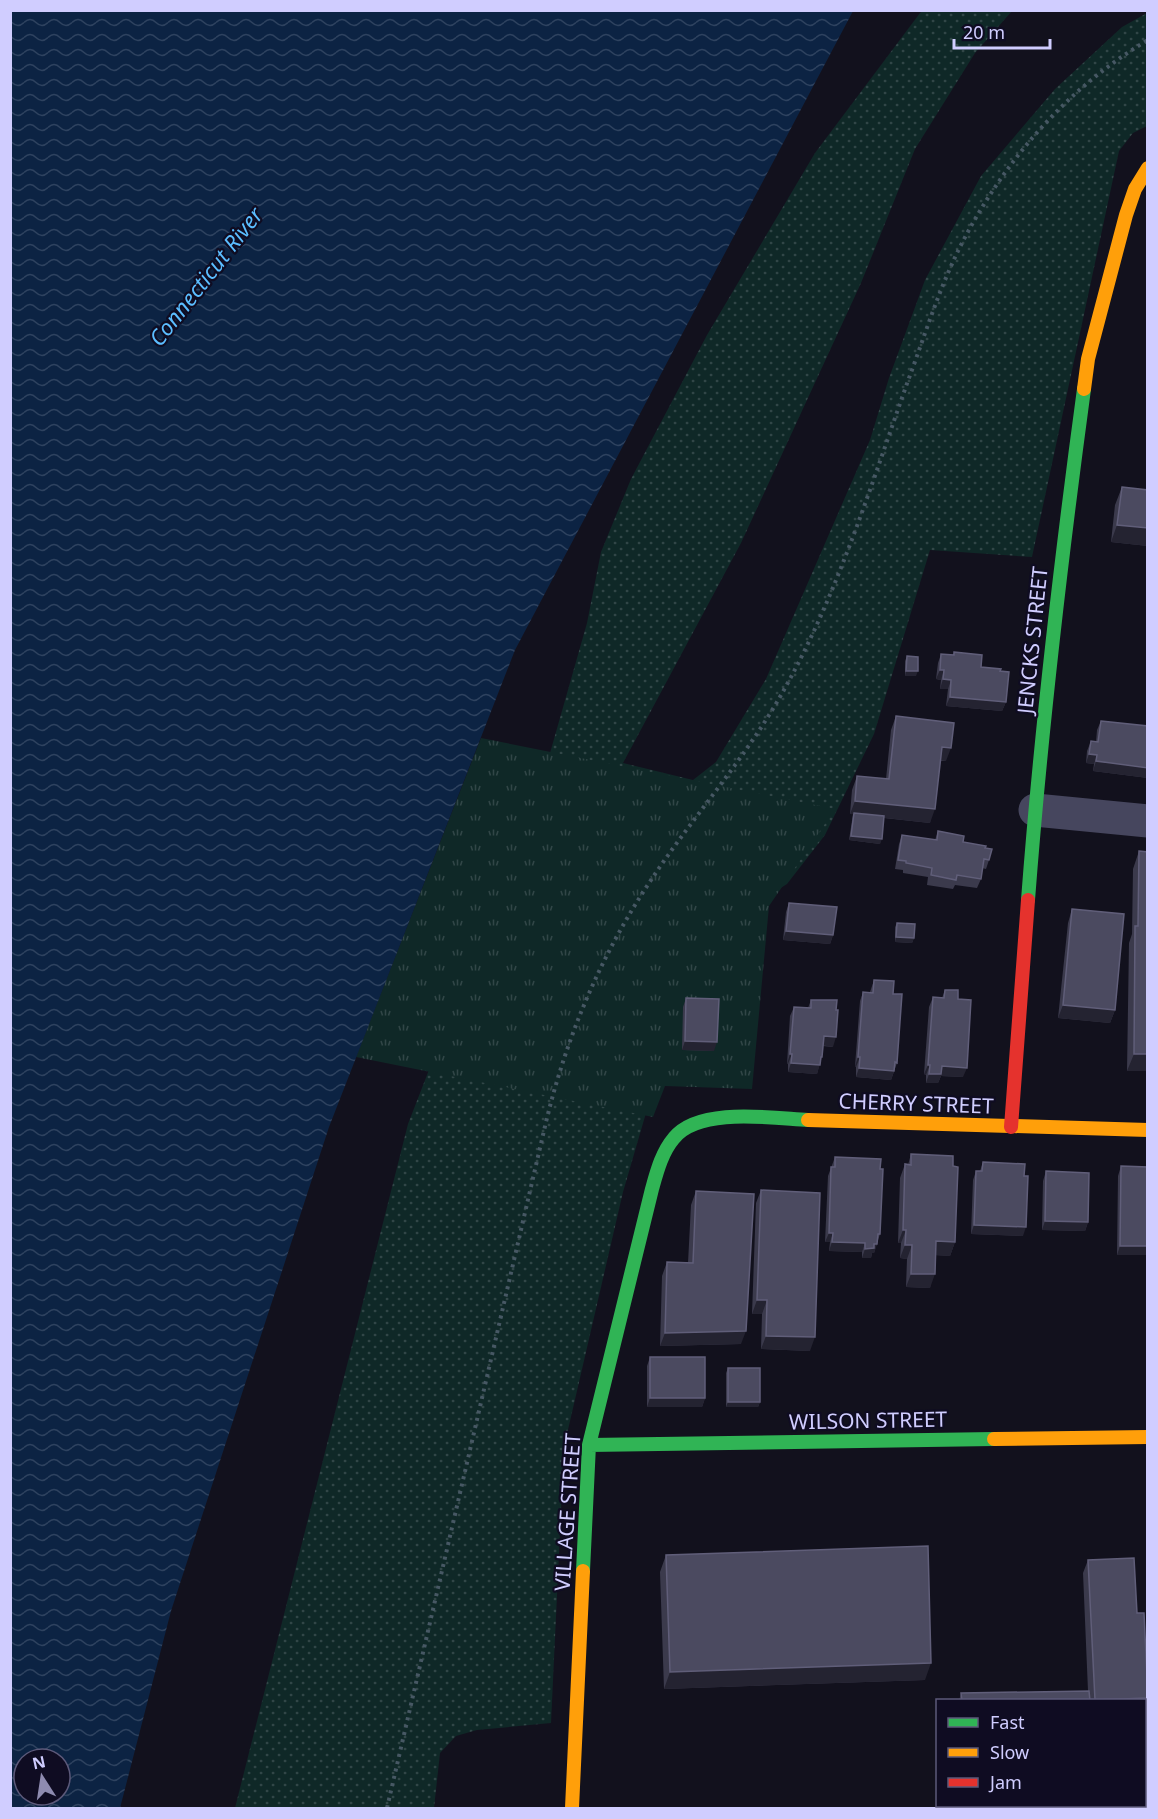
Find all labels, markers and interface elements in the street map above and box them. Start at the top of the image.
scale bar [954,12,1050,50]
text: 20 m [963,20,1005,44]
water label: Connecticut River [141,199,270,352]
street label: JENCKS STREET [1010,565,1054,717]
street label: CHERRY STREET [838,1086,994,1120]
street label: WILSON STREET [789,1405,948,1435]
street label: VILLAGE STREET [548,1432,587,1592]
legend [936,1699,1146,1807]
text: Fast [990,1710,1025,1734]
text: Slow [990,1740,1029,1764]
north arrow [12,1747,72,1807]
text: N [30,1750,48,1774]
text: Jam [988,1770,1022,1794]

